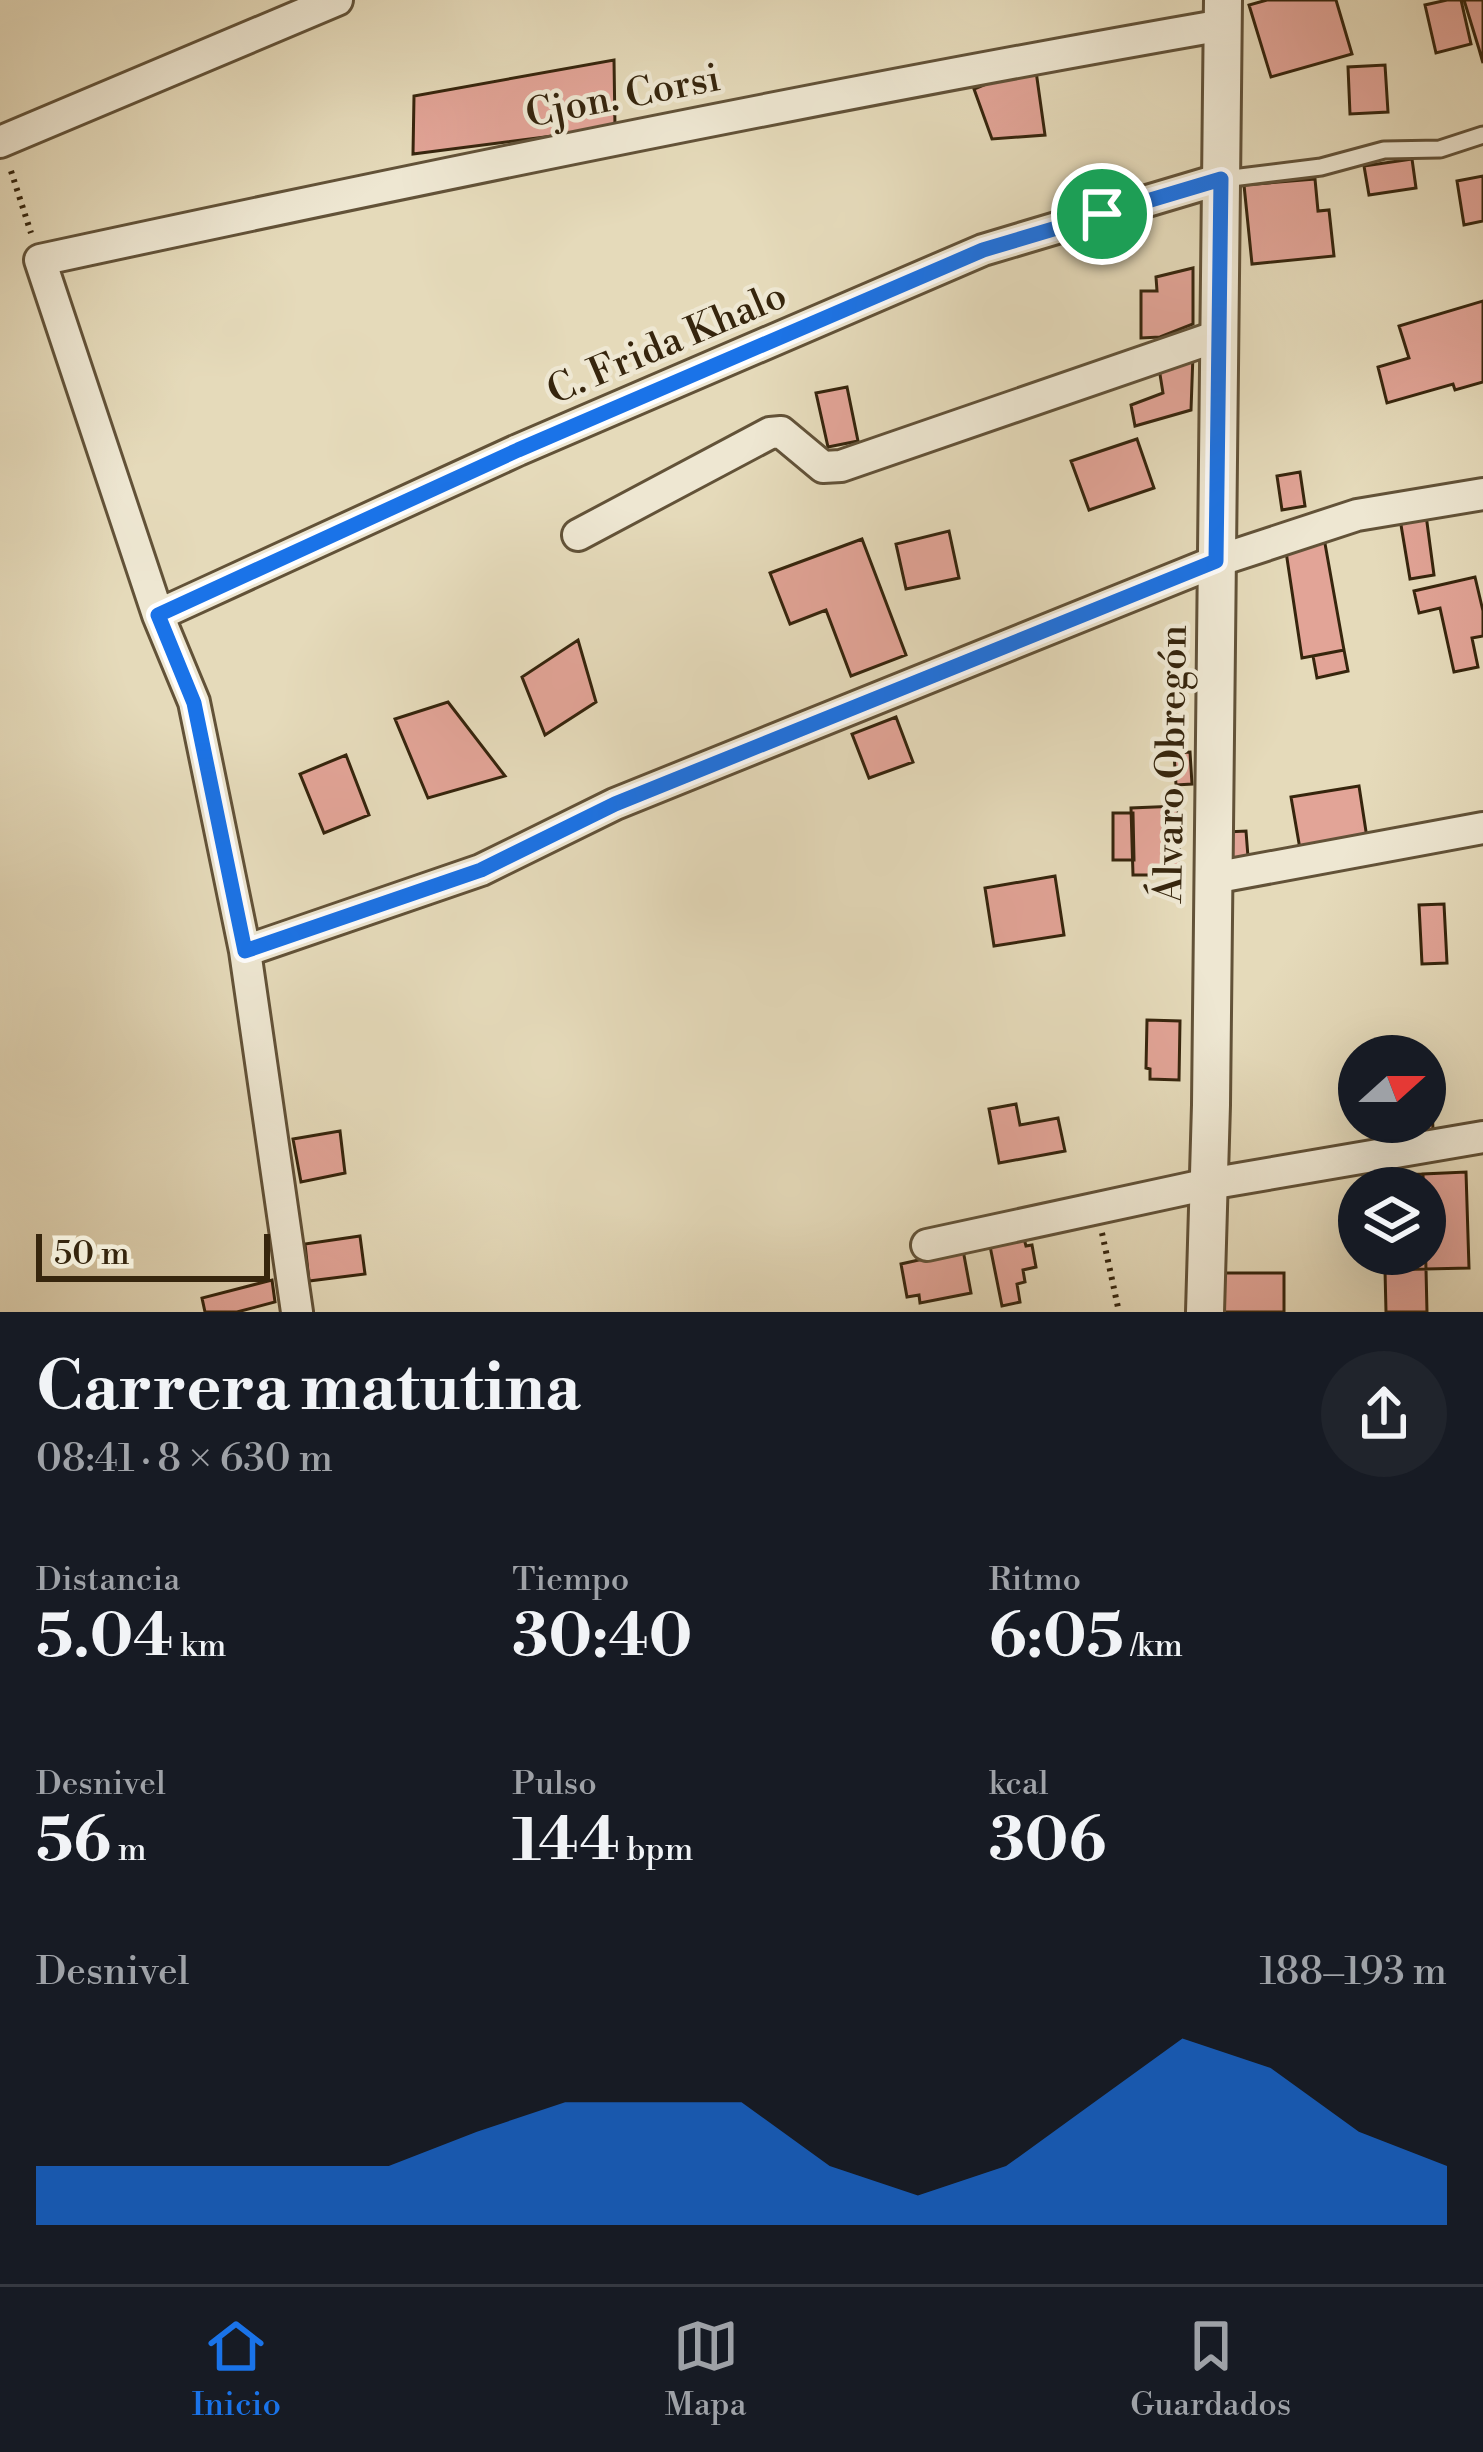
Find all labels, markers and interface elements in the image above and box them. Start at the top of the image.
street label: Cjon. Corsi [522,54,724,140]
pin [1051,163,1153,265]
icon: arrive [1069,181,1135,247]
street label: C. Frida Khalo [540,272,794,416]
street label: Álvaro Obregón [1143,624,1199,905]
north arrow [1338,1035,1446,1143]
map controls [1338,1035,1446,1275]
button: layers [1338,1167,1446,1275]
scale bar [36,1228,270,1281]
text: 50 m [54,1234,130,1275]
text: Carrera matutina [36,1348,581,1431]
button: share [1321,1351,1447,1477]
text: 08:41 · 8 × 630 m [36,1435,333,1484]
text: Distancia [36,1560,180,1601]
text: Tiempo [512,1560,629,1601]
text: Ritmo [989,1560,1081,1601]
text: 5.04 [36,1601,173,1676]
text: 30:40 [512,1601,692,1676]
text: 6:05 [989,1601,1124,1676]
text: km [173,1626,226,1667]
text: /km [1124,1626,1183,1667]
text: Desnivel [36,1764,166,1805]
text: Pulso [512,1764,597,1805]
text: kcal [989,1764,1049,1805]
text: 56 [36,1805,111,1880]
text: 144 [512,1805,620,1880]
text: 306 [989,1805,1106,1880]
text: m [111,1830,147,1871]
text: bpm [620,1830,693,1871]
text: Desnivel [36,1948,189,1997]
text: 188–193 m [1259,1948,1447,1997]
tab: Inicio [192,2313,281,2426]
tab: Mapa [665,2313,746,2426]
tab: Guardados [1130,2313,1291,2426]

